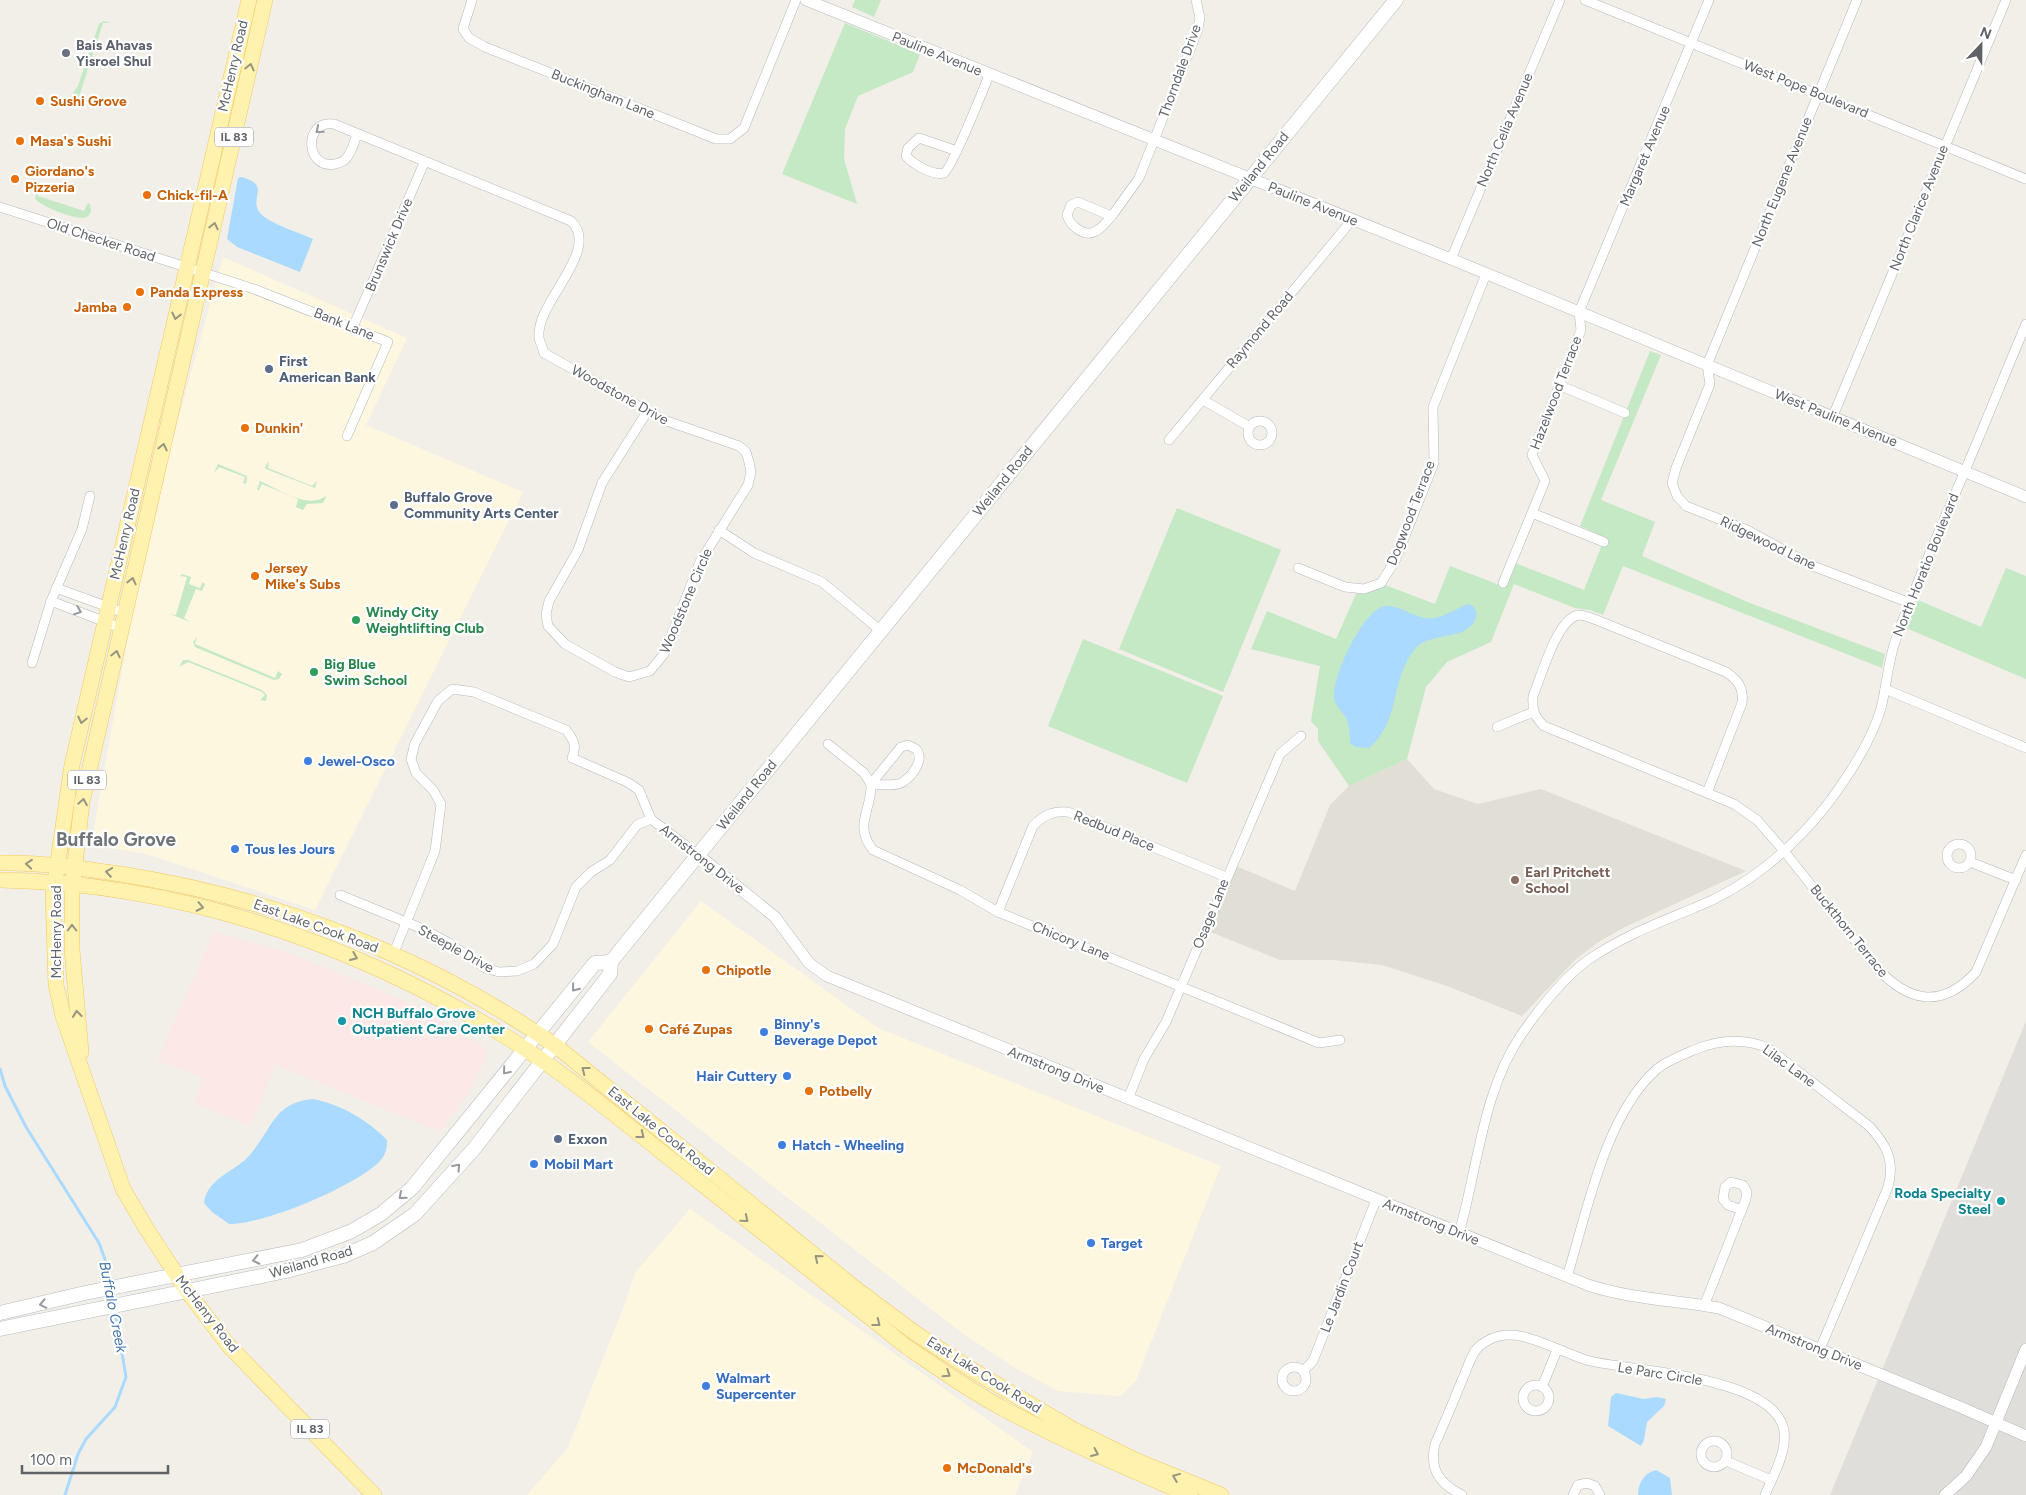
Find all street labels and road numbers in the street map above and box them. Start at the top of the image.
street label: McHenry Road [214,19,252,113]
street label: Thorndale Drive [1155,22,1205,120]
street label: Pauline Avenue [890,28,985,80]
street label: West Pope Boulevard [1741,56,1871,122]
street label: Buckingham Lane [549,65,658,123]
street label: North Celia Avenue [1473,70,1537,190]
street label: Margaret Avenue [1616,103,1674,209]
street label: North Eugene Avenue [1748,114,1816,249]
road number: IL 83 [215,128,253,146]
street label: Weiland Road [1225,128,1293,206]
street label: North Clarice Avenue [1886,142,1952,274]
street label: Pauline Avenue [1266,178,1361,230]
street label: Brunswick Drive [362,195,416,294]
street label: Old Checker Road [44,214,158,266]
street label: Raymond Road [1223,288,1297,372]
street label: Bank Lane [311,304,377,344]
street label: Hazelwood Terrace [1527,333,1586,452]
street label: Woodstone Drive [568,361,672,429]
street label: West Pauline Avenue [1772,386,1900,451]
street label: Weiland Road [969,442,1037,520]
street label: Dogwood Terrace [1383,458,1439,568]
street label: McHenry Road [106,487,144,581]
street label: North Horatio Boulevard [1889,491,1963,639]
street label: Ridgewood Lane [1717,512,1819,574]
street label: Woodstone Circle [656,546,716,656]
street label: Weiland Road [713,756,781,834]
road number: IL 83 [68,770,106,790]
street label: Redbud Place [1071,807,1157,855]
street label: Armstrong Drive [656,821,748,898]
street label: Osage Lane [1189,876,1233,951]
street label: Buckthorn Terrace [1806,881,1892,981]
street label: McHenry Road [48,885,65,979]
street label: East Lake Cook Road [251,895,381,957]
street label: Chicory Lane [1030,918,1113,964]
street label: Steeple Drive [415,921,497,977]
street label: Lilac Lane [1759,1041,1819,1091]
street label: Armstrong Drive [1005,1043,1107,1097]
street label: East Lake Cook Road [604,1083,718,1179]
street label: Armstrong Drive [1380,1195,1482,1249]
street label: Le Jardin Court [1317,1239,1367,1335]
street label: Weiland Road [267,1242,355,1282]
street label: McHenry Road [172,1272,242,1356]
street label: Armstrong Drive [1763,1320,1865,1374]
street label: East Lake Cook Road [924,1333,1044,1417]
street label: Le Parc Circle [1616,1359,1704,1389]
road number: IL 83 [291,1420,329,1438]

